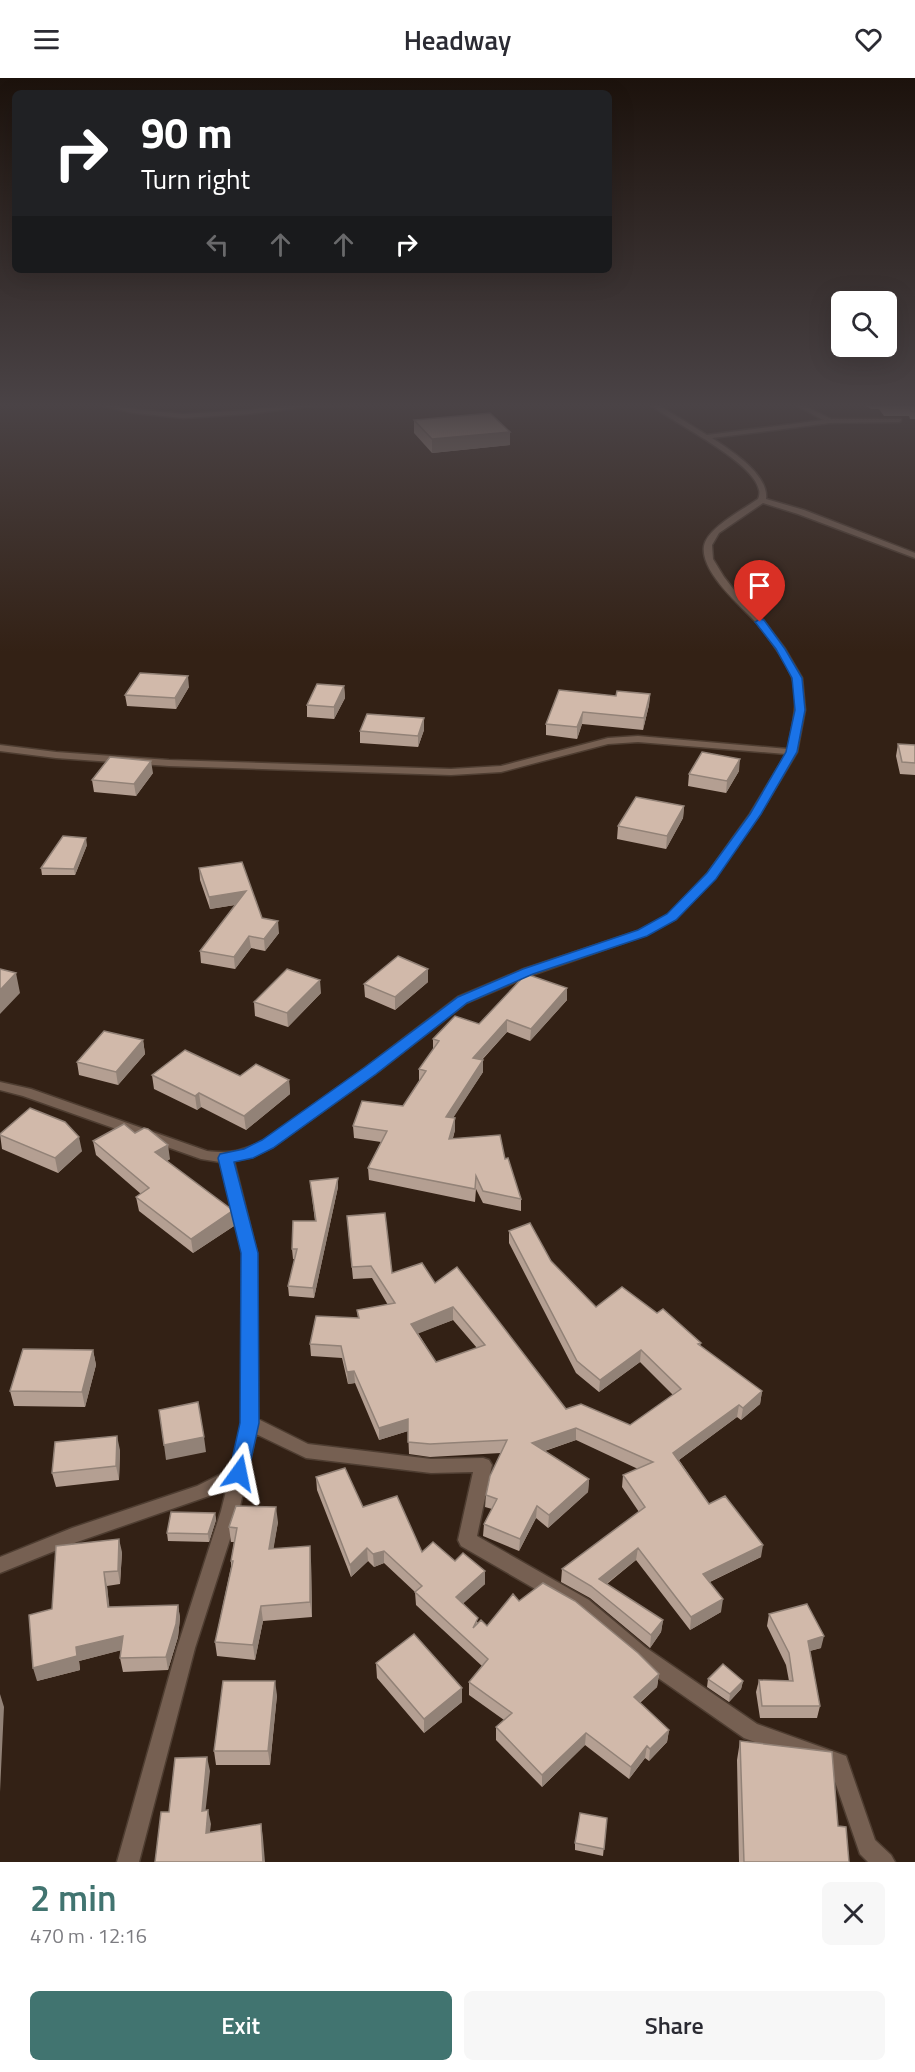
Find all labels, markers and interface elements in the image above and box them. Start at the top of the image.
text: Headway [404,19,511,60]
icon: menu [30,23,63,56]
icon: heart [852,23,885,56]
text: 90 m [141,100,233,164]
icon: right [42,114,120,192]
text: Turn right [141,158,250,199]
icon: left [201,228,234,261]
icon: ahead [264,228,297,261]
icon: ahead [327,228,360,261]
icon: right [390,228,423,261]
map controls [831,291,897,357]
button: search [831,291,897,357]
pin [734,560,785,622]
icon: arrive [743,569,776,602]
position arrow [207,1441,271,1505]
text: 2 min [30,1870,117,1925]
button: close [822,1882,885,1945]
text: 470 m · 12:16 [30,1920,147,1951]
button: Exit [30,1991,452,2060]
button: Share [464,1991,885,2060]

